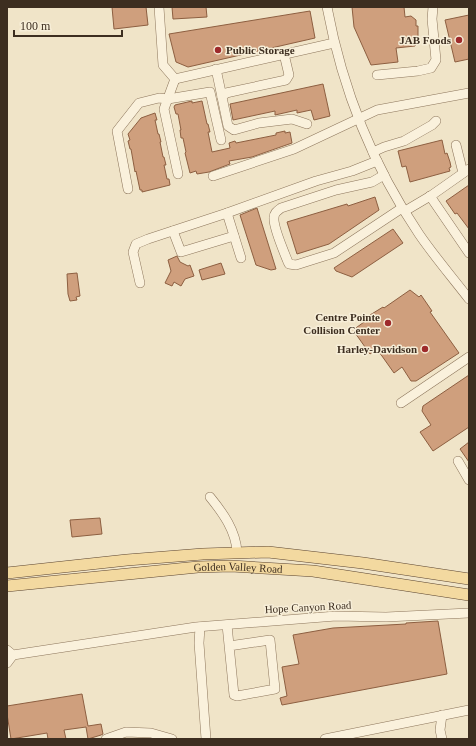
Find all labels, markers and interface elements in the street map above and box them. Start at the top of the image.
scale bar [14,12,122,38]
text: 100 m [20,19,51,33]
place label: JAB Foods [399,34,452,46]
marker: JAB Foods [454,35,464,45]
place label: Public Storage [226,44,295,56]
marker: Public Storage [213,45,223,55]
place label: Centre Pointe Collision Center [303,311,380,336]
marker: Centre Pointe Collision Center [383,318,393,328]
place label: Harley-Davidson [337,343,417,355]
marker: Harley-Davidson [420,344,430,354]
street label: Golden Valley Road [193,560,283,575]
street label: Hope Canyon Road [264,599,352,615]

